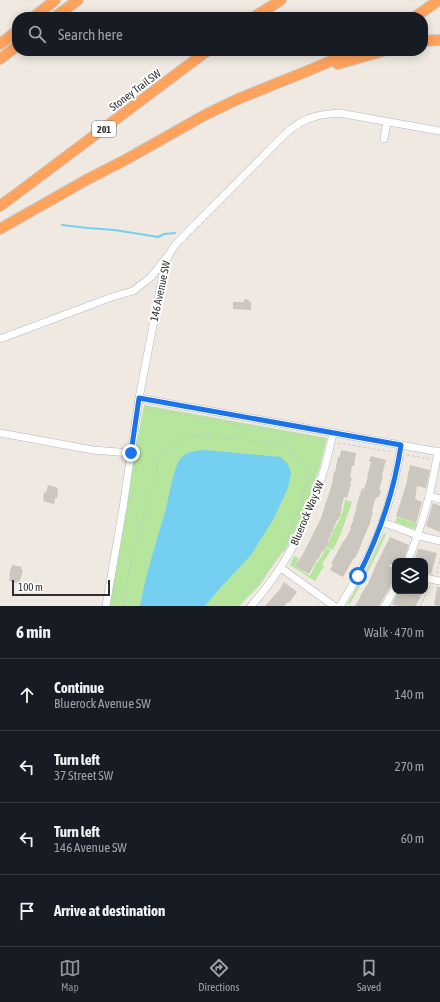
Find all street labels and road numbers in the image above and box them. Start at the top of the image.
street label: Stoney Trail SW [107,67,163,113]
road number: 201 [92,121,116,137]
street label: 146 Avenue SW [148,260,172,322]
street label: Bluerock Way SW [288,479,326,547]

